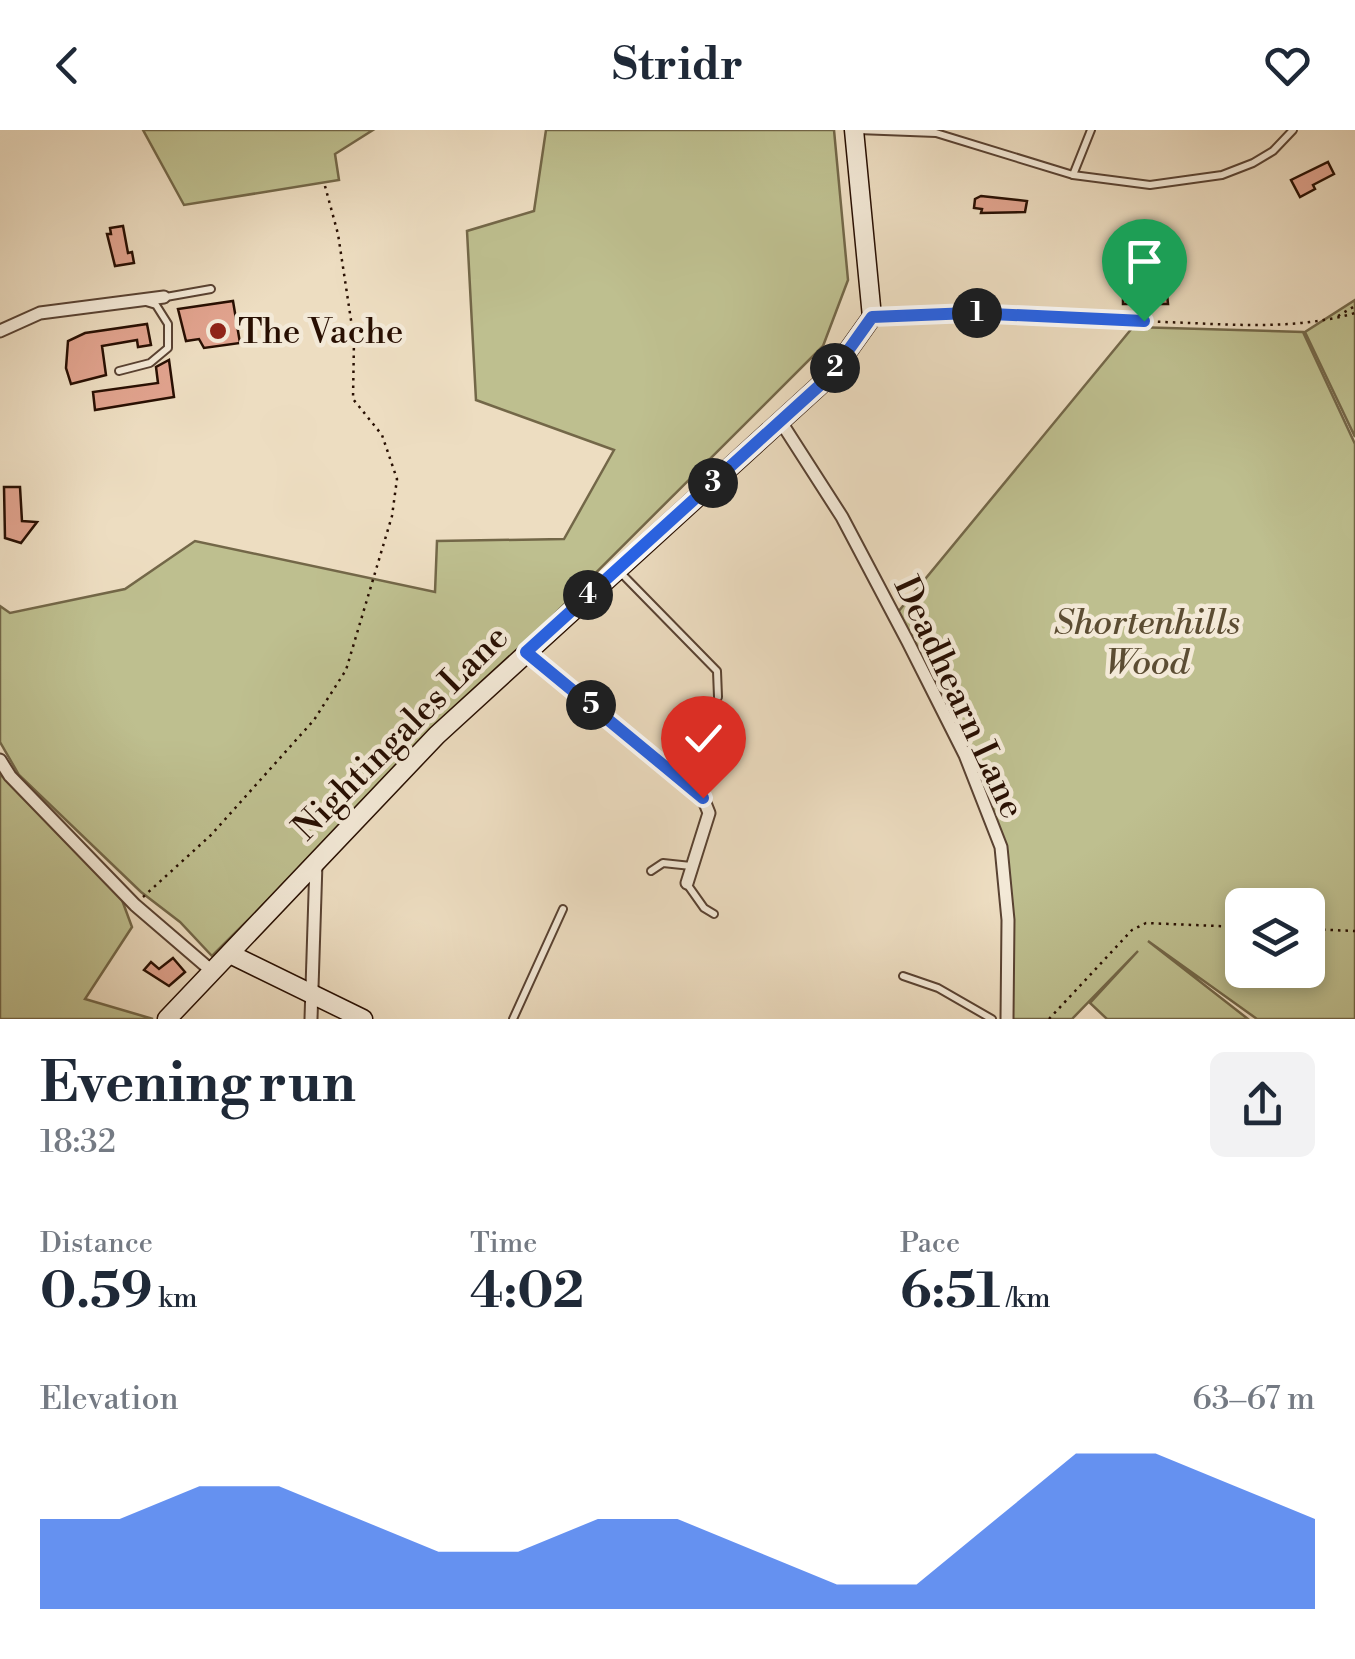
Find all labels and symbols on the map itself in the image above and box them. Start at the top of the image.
pin [1102,219,1187,322]
pin: 1 [952,288,1002,338]
place label: The Vache [238,311,403,354]
marker: The Vache [207,320,229,342]
pin: 2 [810,343,860,393]
pin: 3 [688,458,738,508]
pin: 4 [563,570,613,620]
street label: Deadhearn Lane [884,570,1033,825]
park label: Shortenhills Wood [1054,602,1240,685]
street label: Nightingales Lane [284,616,518,850]
pin: 5 [566,680,616,730]
pin [661,696,746,799]

